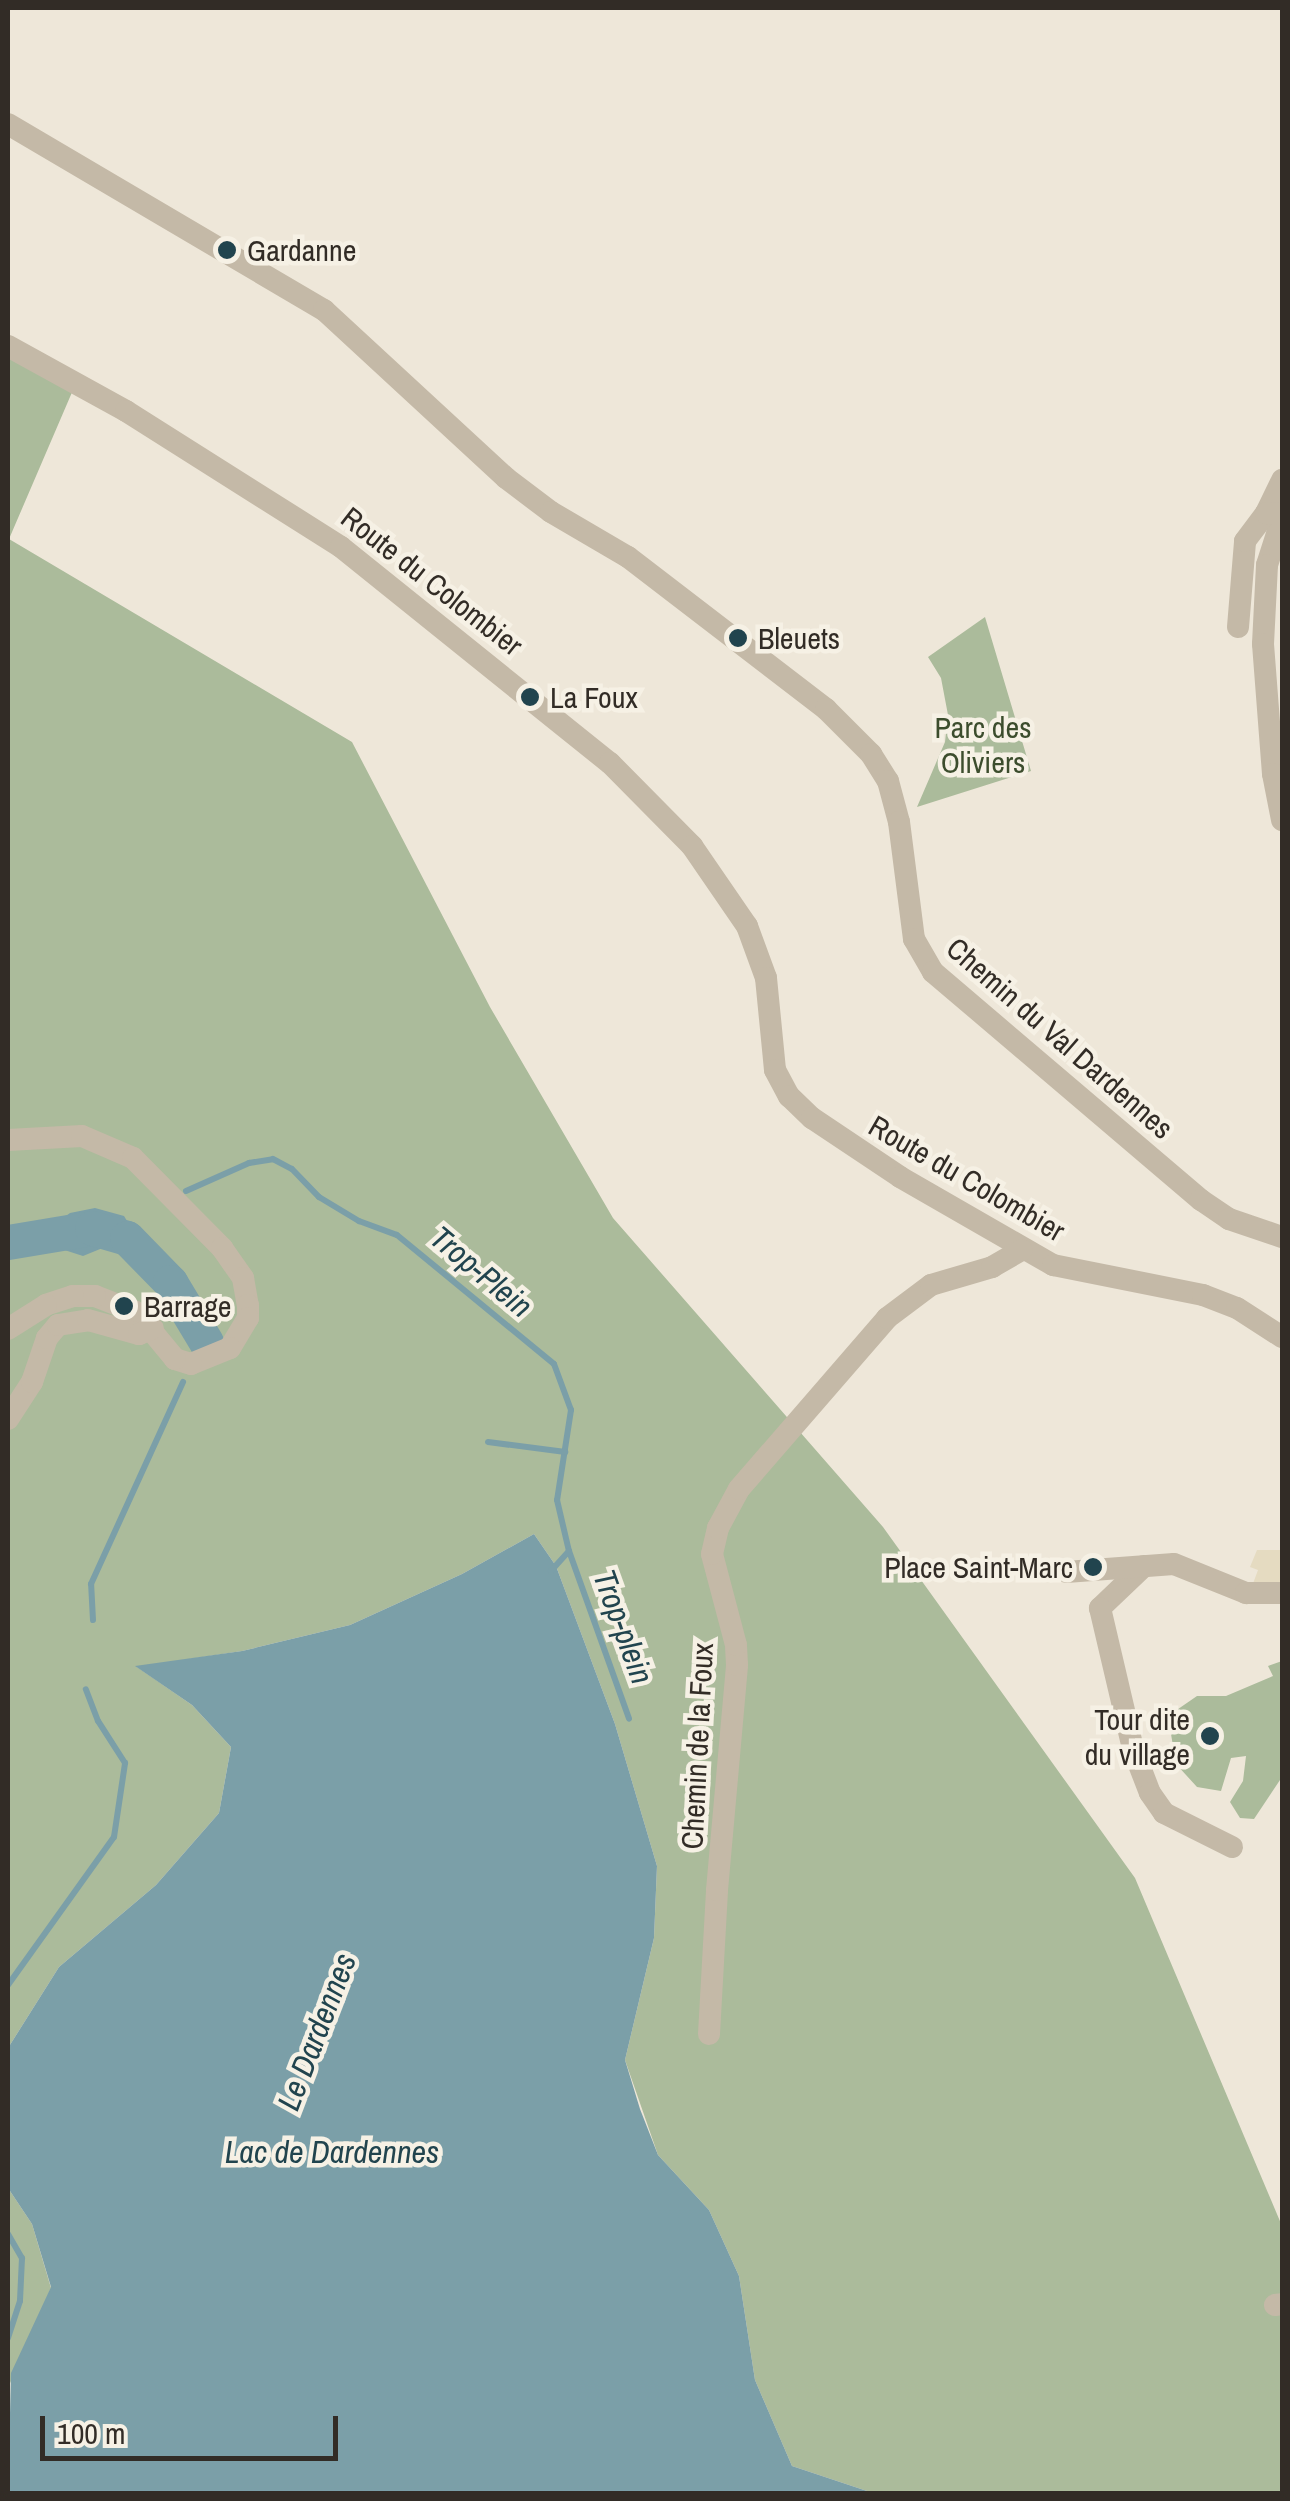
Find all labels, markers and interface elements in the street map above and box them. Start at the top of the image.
place label: Gardanne [247,232,356,268]
marker: Gardanne [216,239,238,261]
street label: Route du Colombier [334,499,530,663]
place label: Bleuets [758,620,840,656]
marker: Bleuets [727,627,749,649]
place label: La Foux [550,679,638,715]
marker: La Foux [519,686,541,708]
park label: Parc des Oliviers [934,709,1032,780]
street label: Chemin du Val Dardennes [939,930,1181,1146]
street label: Route du Colombier [863,1107,1071,1249]
water label: Trop-Plein [422,1218,540,1326]
place label: Barrage [144,1288,232,1324]
marker: Barrage [113,1295,135,1317]
place label: Place Saint-Marc [884,1549,1073,1585]
marker: Place Saint-Marc [1082,1556,1104,1578]
water label: Trop-plein [585,1565,661,1689]
street label: Chemin de la Foux [674,1642,720,1850]
place label: Tour dite du village [1085,1701,1190,1772]
marker: Tour dite du village [1199,1725,1221,1747]
water label: Le Dardennes [270,1948,364,2116]
water label: Lac de Dardennes [225,2133,439,2171]
scale bar [45,2396,342,2458]
text: 100 m [57,2413,125,2453]

